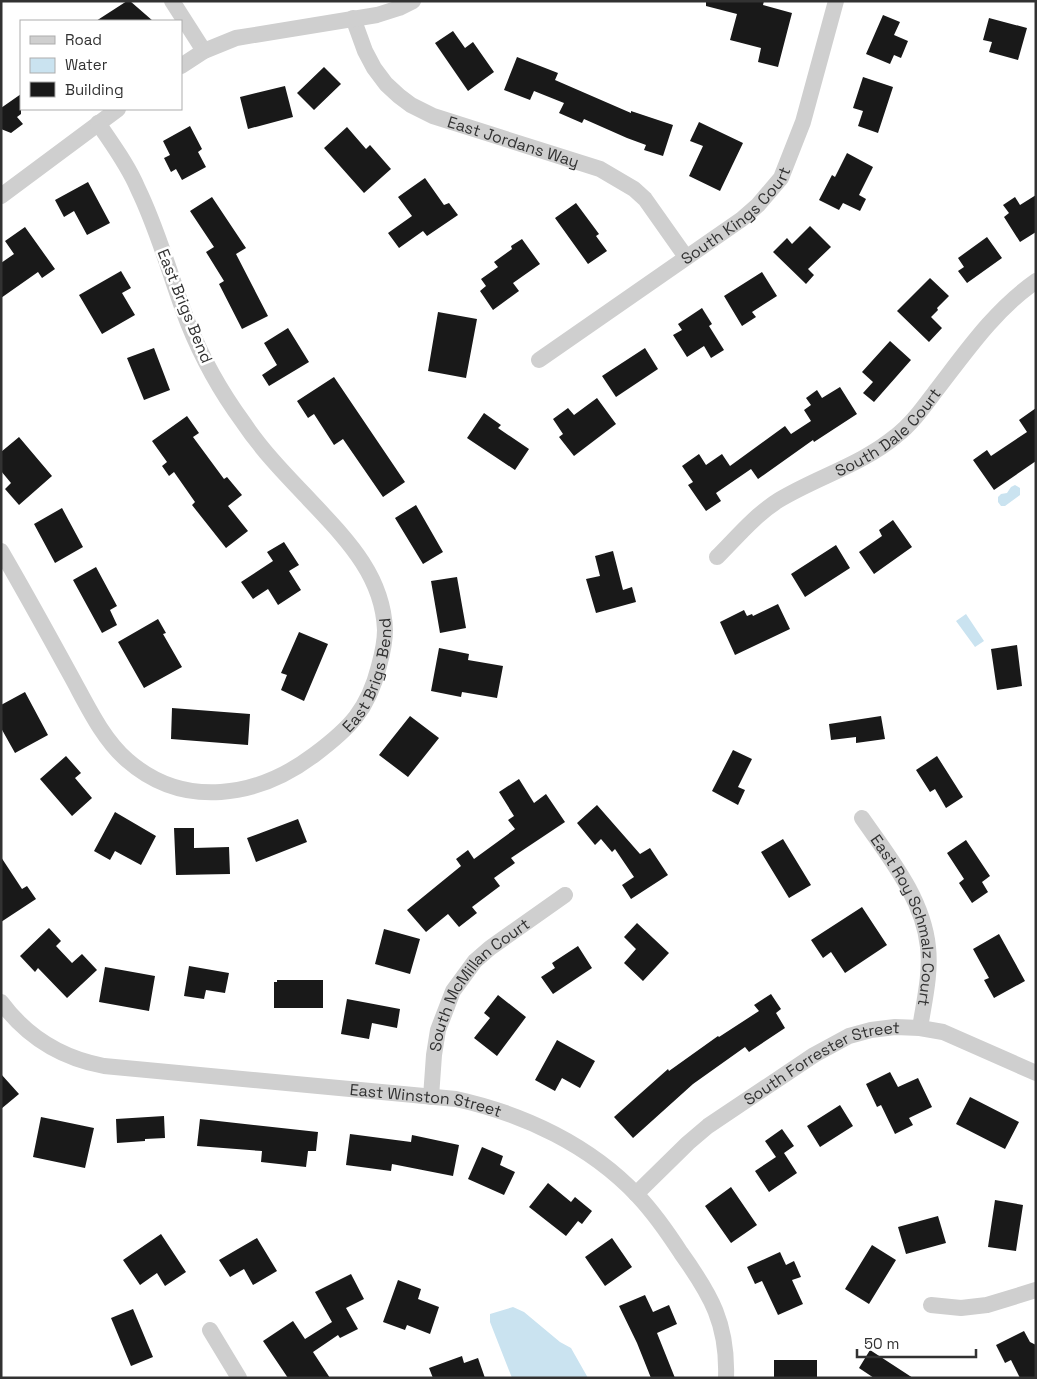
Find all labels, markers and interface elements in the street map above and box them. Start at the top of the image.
legend [20,20,182,110]
text: Road [65,30,102,49]
text: Water [65,55,108,74]
text: Building [65,80,124,99]
street label: East Jordans Way [445,111,582,172]
street label: South Kings Court [677,164,795,269]
street label: East Brigs Bend [153,246,217,366]
street label: South Dale Court [832,384,945,481]
street label: East Brigs Bend [337,617,396,737]
street label: East Roy Schmalz Court [866,830,939,1008]
street label: South McMillan Court [424,913,534,1053]
street label: South Forrester Street [739,1016,900,1110]
street label: East Winston Street [349,1079,505,1122]
scale bar [857,1326,976,1358]
text: 50 m [864,1334,899,1353]

